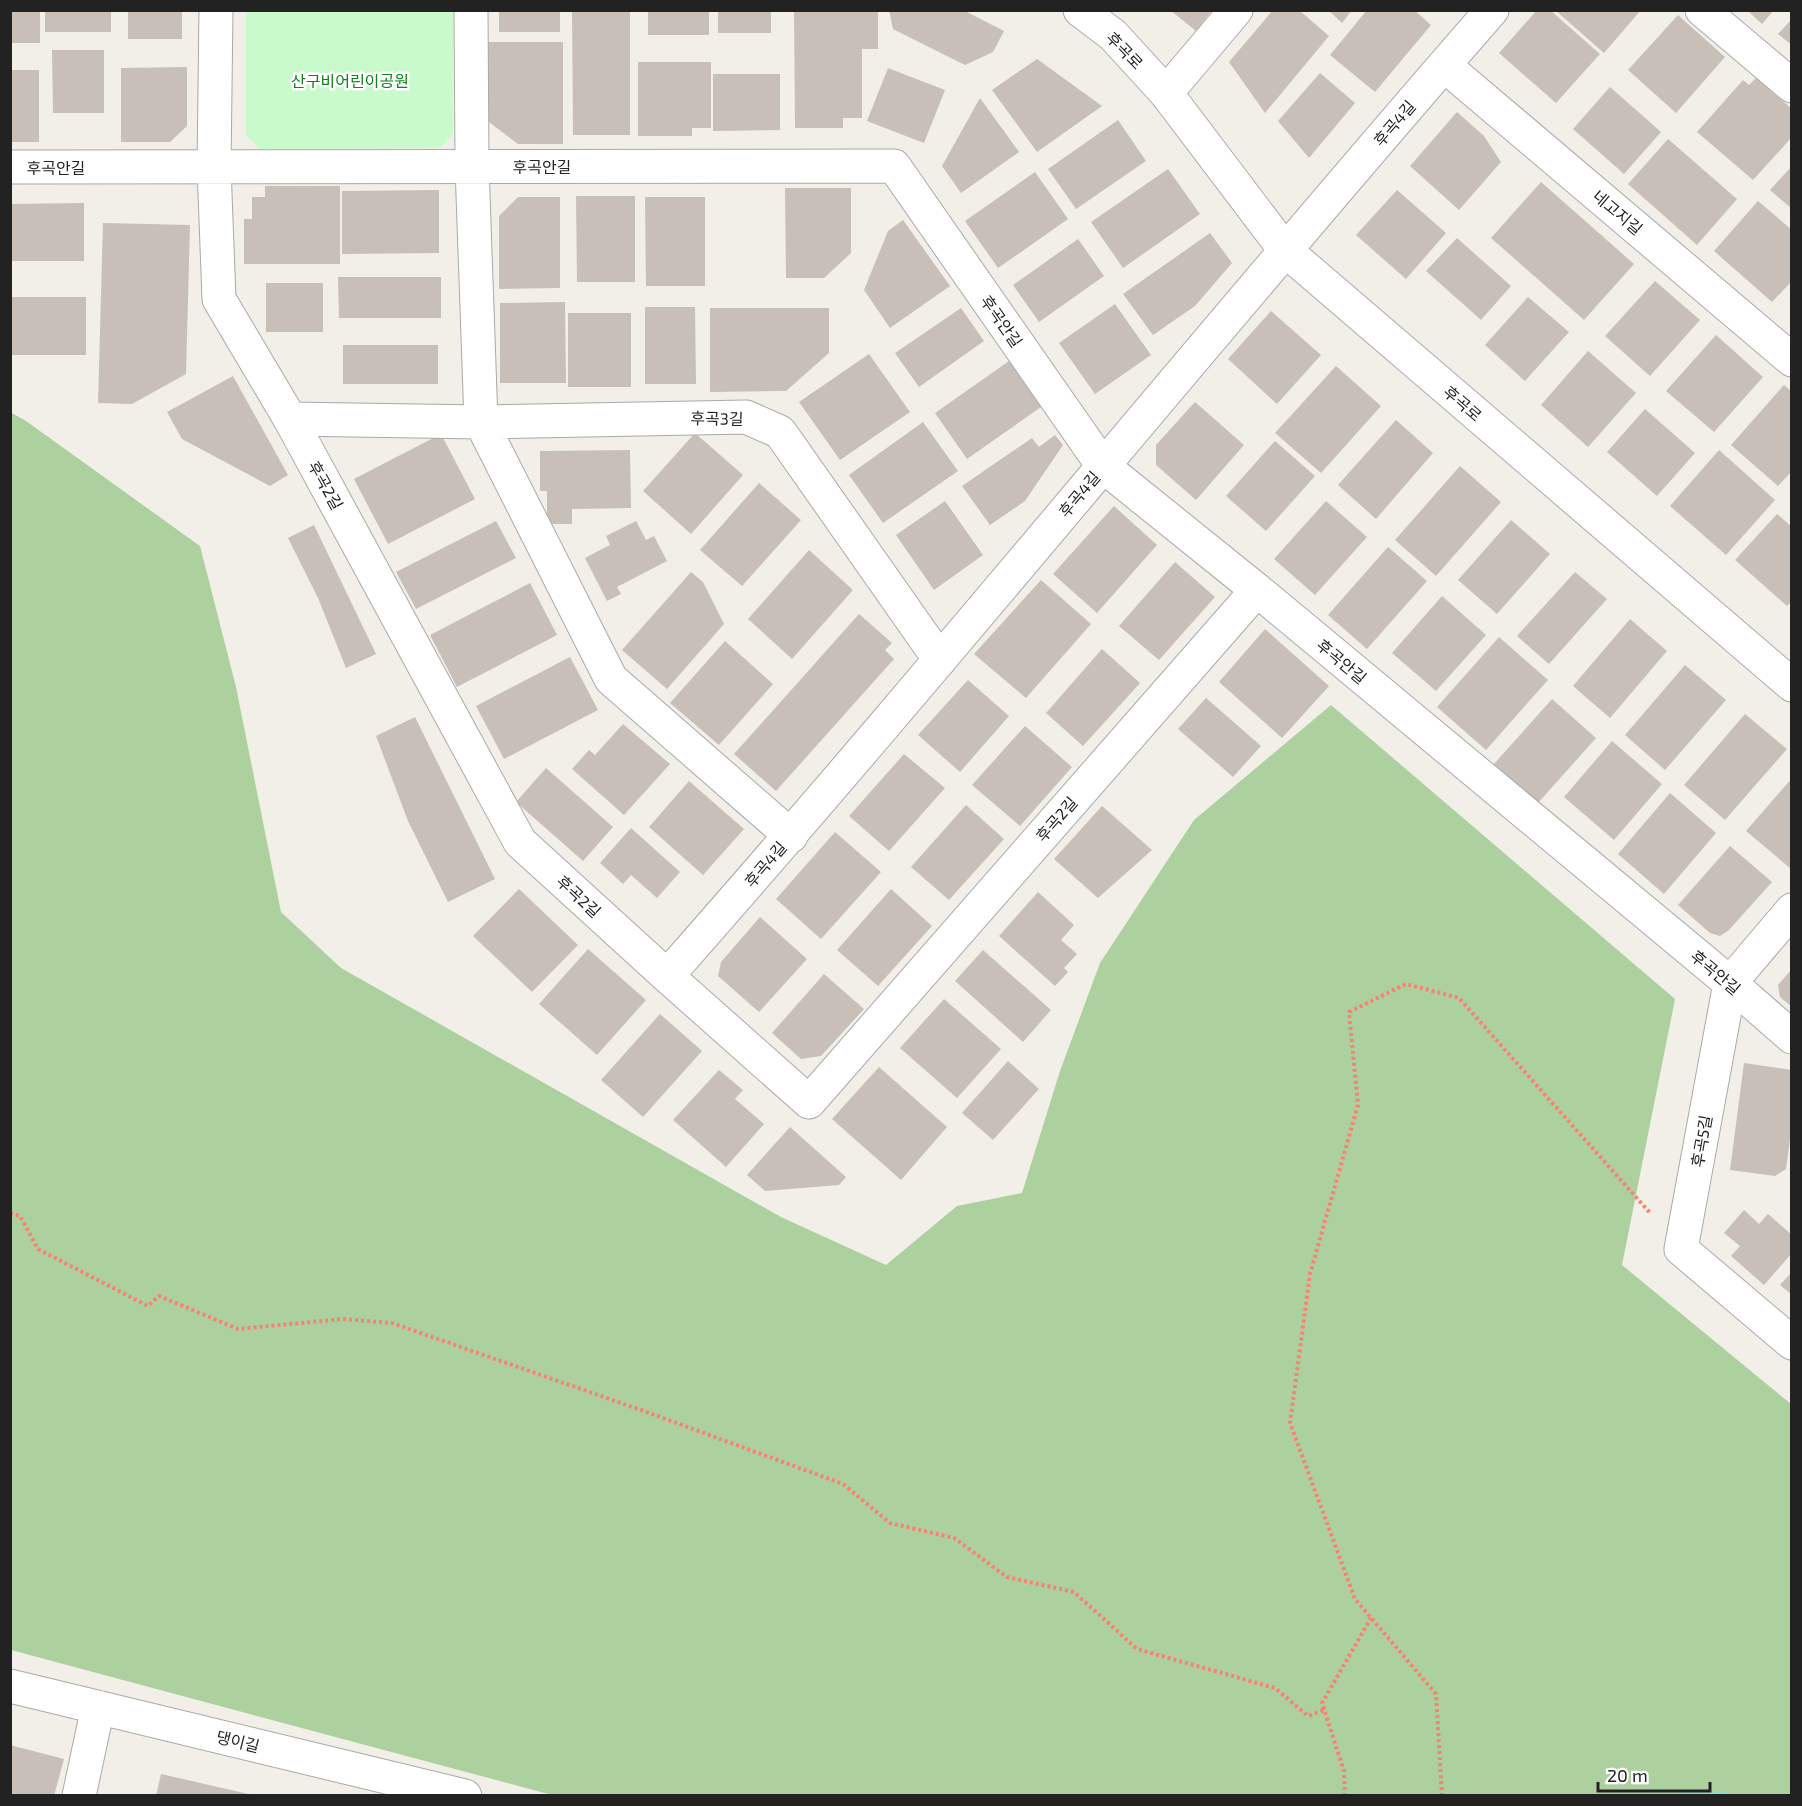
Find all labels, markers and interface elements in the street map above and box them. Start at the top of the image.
street label: 후곡로 [1103,28,1147,73]
park label: 산구비어린이공원 [291,71,409,90]
street label: 후곡4길 [1369,96,1419,150]
street label: 후곡안길 [513,157,571,176]
street label: 후곡안길 [27,158,85,177]
street label: 네고지길 [1589,186,1647,238]
street label: 후곡안길 [977,291,1027,351]
street label: 후곡로 [1440,381,1486,425]
street label: 후곡3길 [690,408,744,428]
street label: 후곡2길 [305,457,347,513]
street label: 후곡4길 [1054,467,1104,521]
street label: 후곡안길 [1313,635,1371,687]
street label: 후곡2길 [1031,793,1081,845]
street label: 후곡4길 [740,837,790,891]
street label: 후곡2길 [553,871,605,921]
street label: 후곡안길 [1687,946,1745,998]
street label: 후곡5길 [1687,1113,1715,1169]
street label: 댕이길 [214,1726,262,1756]
scale bar [1598,1755,1710,1793]
text: 20 m [1607,1764,1648,1786]

